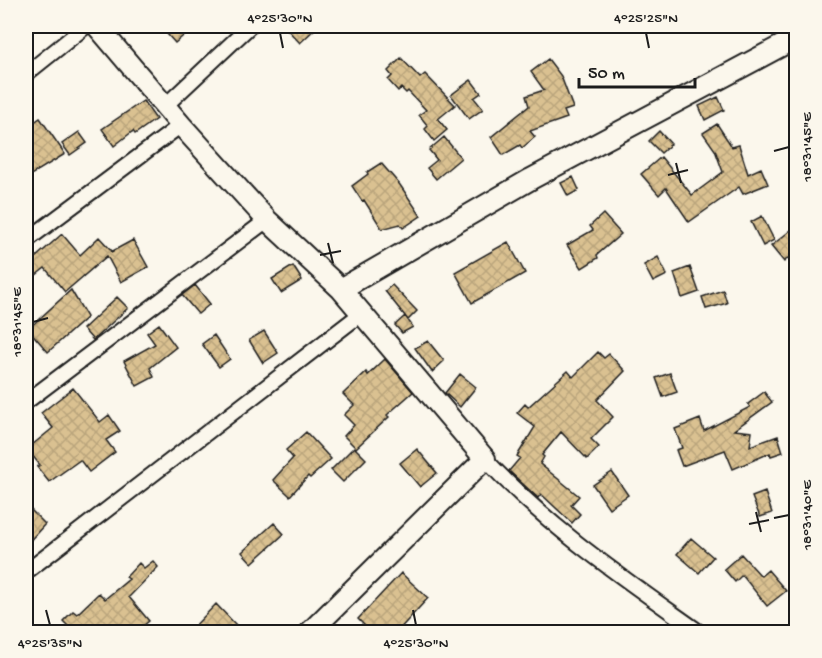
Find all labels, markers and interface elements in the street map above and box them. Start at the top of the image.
text: 4°25'30"N [247,10,313,28]
text: 4°25'25"N [614,10,678,28]
scale bar [579,51,694,89]
text: 50 m [588,64,625,85]
text: 18°31'45"E [799,112,817,183]
text: 18°31'45"E [9,287,27,358]
text: 18°31'40"E [799,479,817,551]
text: 4°25'35"N [18,635,83,653]
text: 4°25'30"N [383,635,449,653]

